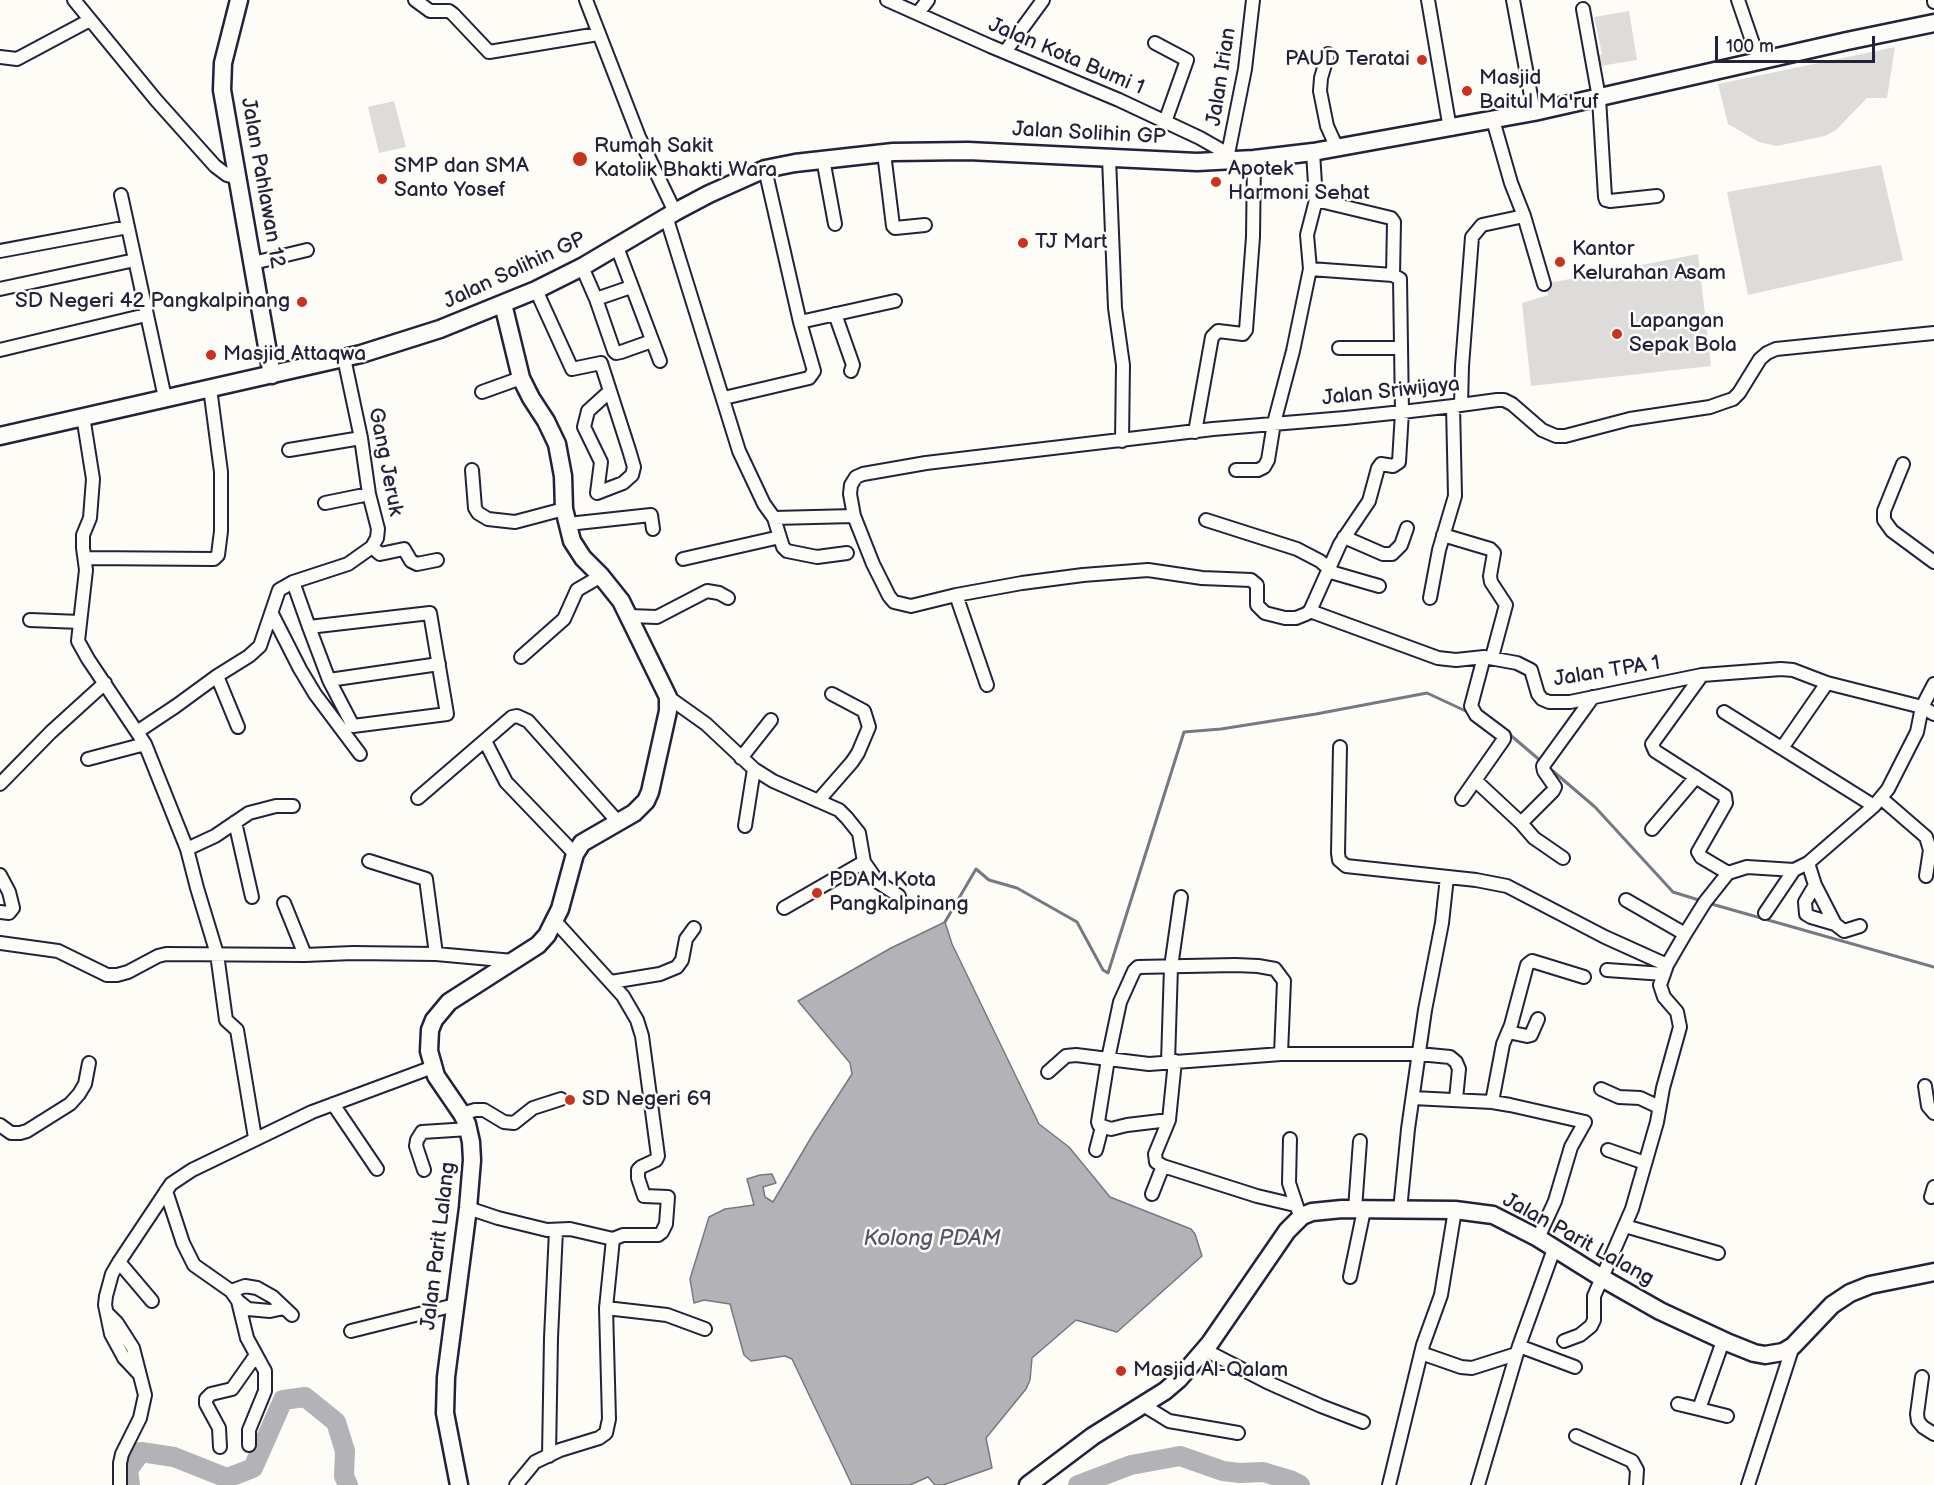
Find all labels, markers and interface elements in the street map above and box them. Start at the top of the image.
street label: Jalan Kota Bumi 1 [984,13,1148,101]
scale bar [1718,24,1878,62]
street label: Jalan Irian [1202,26,1242,128]
text: 100 m [1726,36,1774,57]
place label: PAUD Teratai [1285,47,1410,73]
marker: PAUD Teratai [1415,53,1429,67]
place label: Masjid Baitul Ma'ruf [1479,66,1599,116]
marker: Masjid Baitul Ma'ruf [1460,84,1474,98]
street label: Jalan Pahlawan 12 [235,96,289,270]
street label: Jalan Solihin GP [1012,117,1166,151]
place label: Rumah Sakit Katolik Bhakti Wara [594,134,777,184]
marker: Rumah Sakit Katolik Bhakti Wara [571,150,589,168]
place label: SMP dan SMA Santo Yosef [394,154,529,204]
place label: Apotek Harmoni Sehat [1228,157,1370,207]
marker: SMP dan SMA Santo Yosef [375,172,389,186]
marker: Apotek Harmoni Sehat [1209,175,1223,189]
street label: Jalan Solihin GP [440,227,590,315]
place label: TJ Mart [1035,230,1107,256]
marker: TJ Mart [1016,236,1030,250]
place label: Kantor Kelurahan Asam [1572,237,1726,287]
marker: Kantor Kelurahan Asam [1553,255,1567,269]
place label: SD Negeri 42 Pangkalpinang [15,289,290,315]
marker: SD Negeri 42 Pangkalpinang [295,295,309,309]
place label: Lapangan Sepak Bola [1629,309,1737,359]
marker: Lapangan Sepak Bola [1610,327,1624,341]
place label: Masjid Attaqwa [223,342,366,368]
marker: Masjid Attaqwa [204,348,218,362]
street label: Jalan Sriwijaya [1321,372,1461,412]
street label: Gang Jeruk [362,406,408,518]
street label: Jalan TPA 1 [1552,651,1662,693]
place label: PDAM Kota Pangkalpinang [829,868,969,918]
marker: PDAM Kota Pangkalpinang [810,886,824,900]
place label: SD Negeri 69 [582,1087,712,1113]
marker: SD Negeri 69 [563,1093,577,1107]
street label: Jalan Parit Lalang [416,1161,462,1331]
street label: Jalan Parit Lalang [1498,1188,1658,1292]
water label: Kolong PDAM [863,1226,1001,1252]
place label: Masjid Al-Qalam [1133,1358,1288,1384]
marker: Masjid Al-Qalam [1114,1364,1128,1378]

